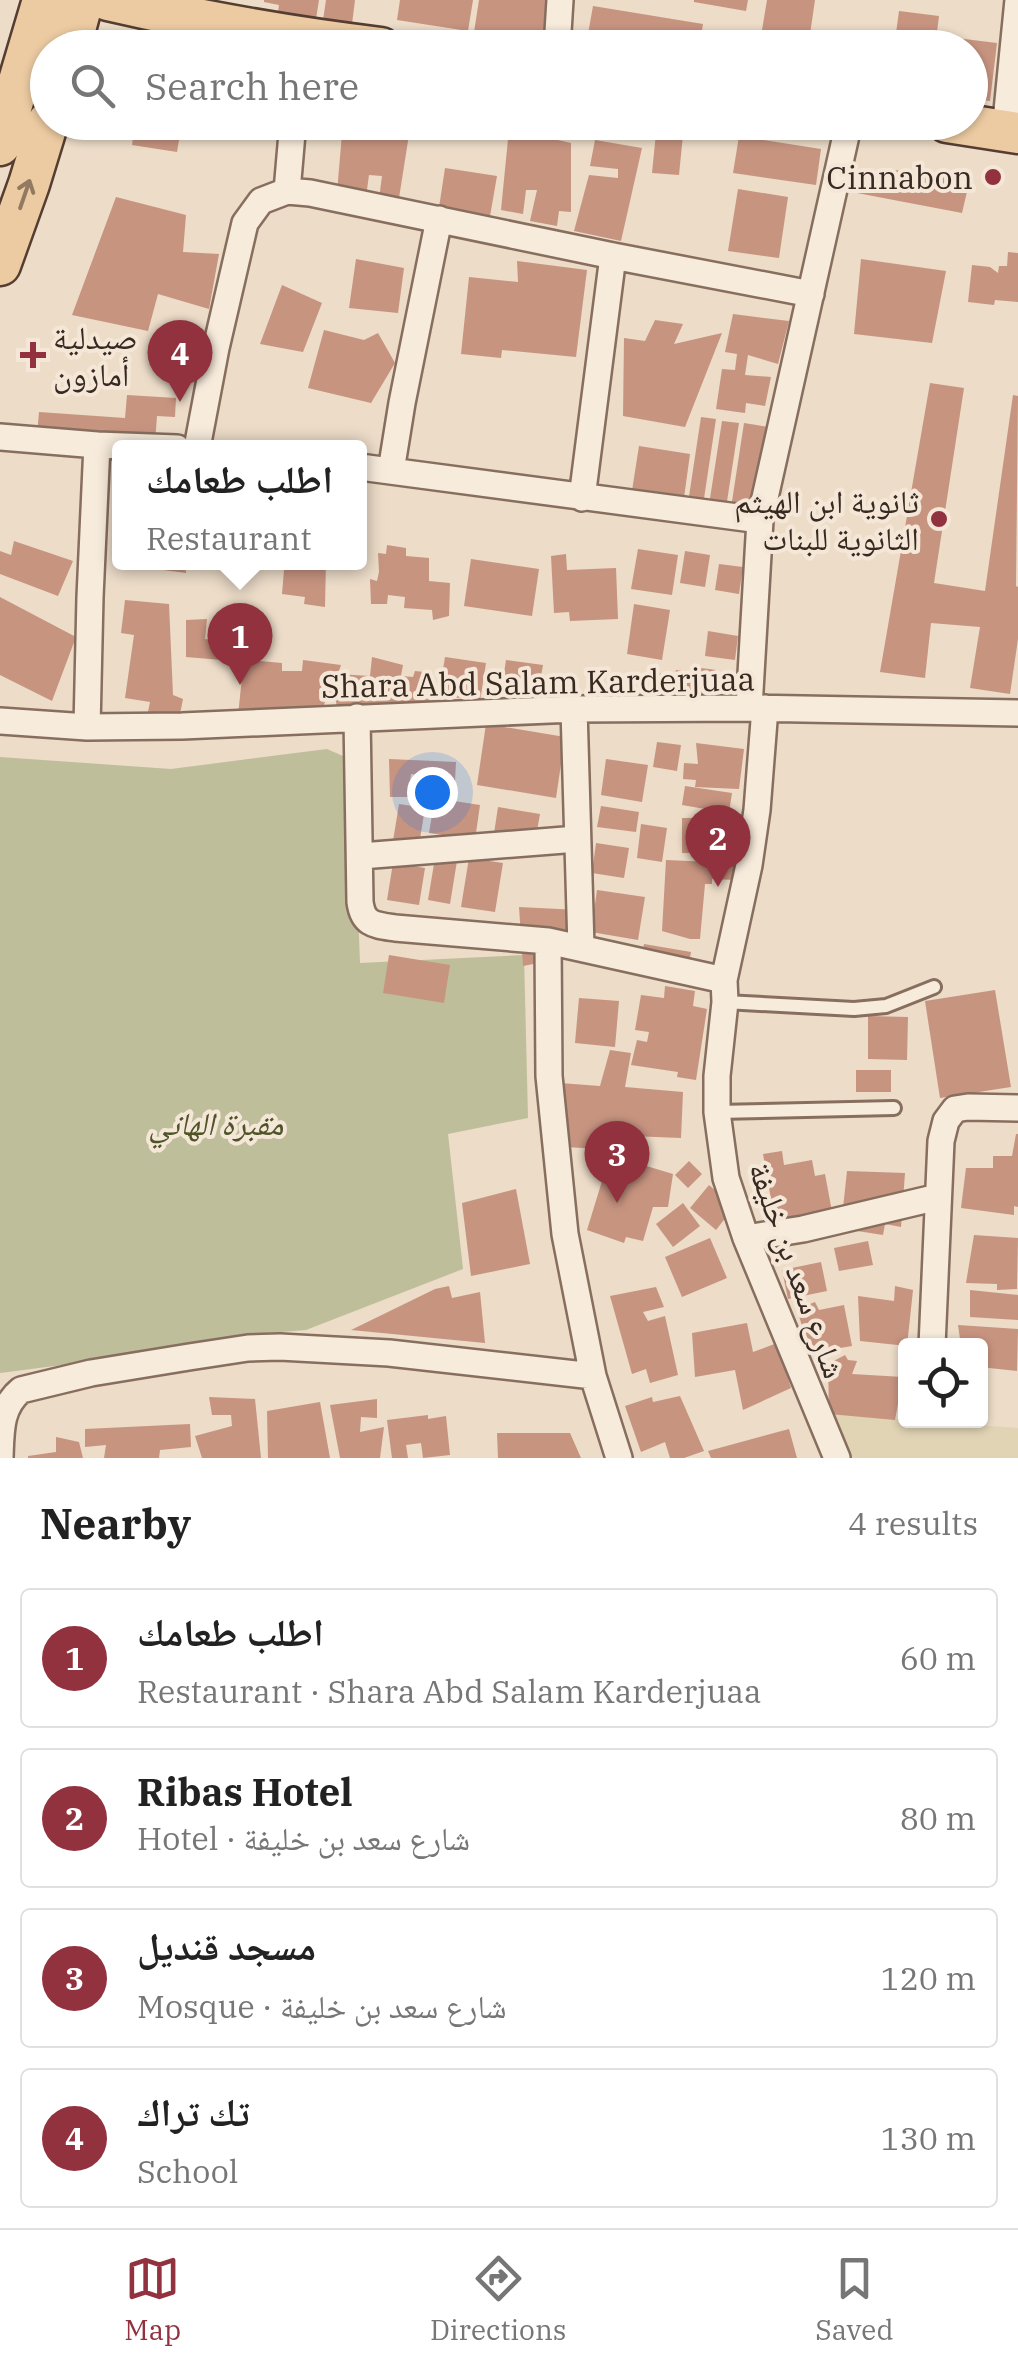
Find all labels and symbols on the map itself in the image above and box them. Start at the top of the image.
place label: Cinnabon [826,156,973,198]
marker: Cinnabon [982,166,1004,188]
one-way arrow [18,179,36,211]
place label: صيدلية أمازون [53,316,138,395]
pin: 4 [148,320,212,402]
marker: صيدلية أمازون [22,344,44,366]
place label: ثانوية ابن الهيثم الثانوية للبنات [734,480,919,559]
marker: ثانوية ابن الهيثم الثانوية للبنات [928,508,950,530]
pin: 1 [208,602,272,685]
street label: Shara Abd Salam Karderjuaa [321,657,755,707]
your location [407,767,458,818]
pin: 2 [686,804,750,887]
park label: مقبرة الهاني [149,1102,284,1149]
pin: 3 [584,1120,650,1203]
street label: شارع سعد بن خليفة [740,1156,856,1384]

